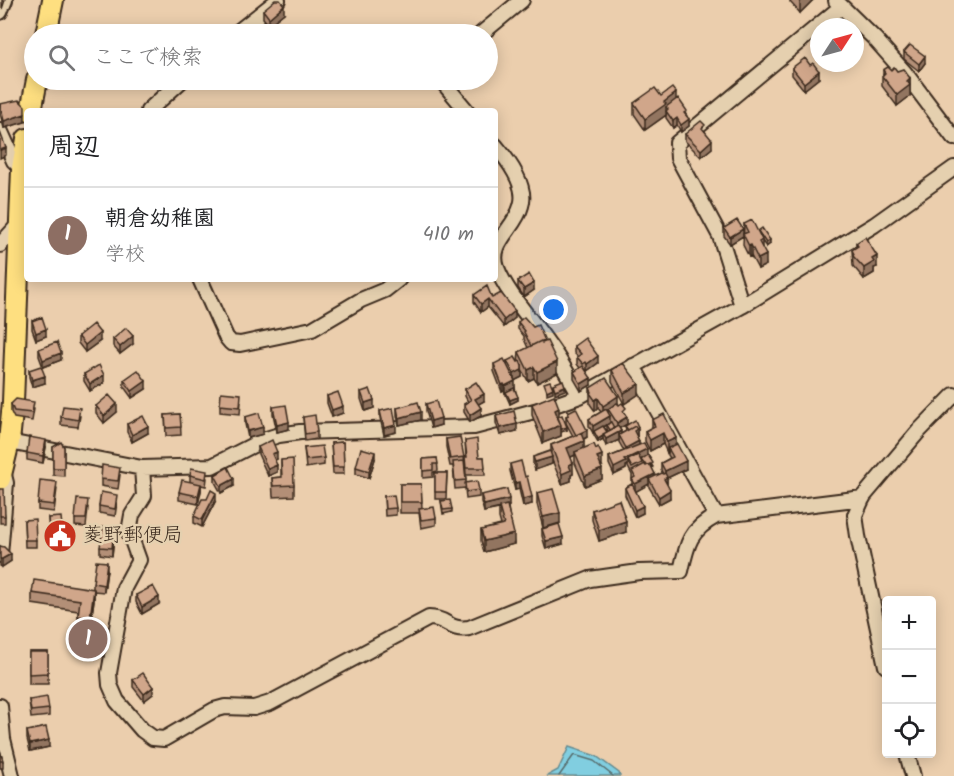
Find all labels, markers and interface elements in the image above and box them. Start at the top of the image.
north arrow [810,18,864,72]
search box [24,24,498,90]
icon: search [45,41,78,74]
text: ここで検索 [93,41,203,76]
text: 周辺 [48,127,100,169]
text: 朝倉幼稚園 [105,202,215,237]
text: 1 [64,219,71,251]
text: 410 m [423,219,474,251]
text: 学校 [105,239,145,271]
your location [539,295,568,324]
public building icon: 菱野郵便局 [42,518,78,554]
place label: 菱野郵便局 [83,520,183,552]
map controls [882,596,936,758]
button: + [882,596,936,650]
pin: 1 [68,616,107,662]
button: − [882,650,936,704]
button: locate [882,704,936,758]

